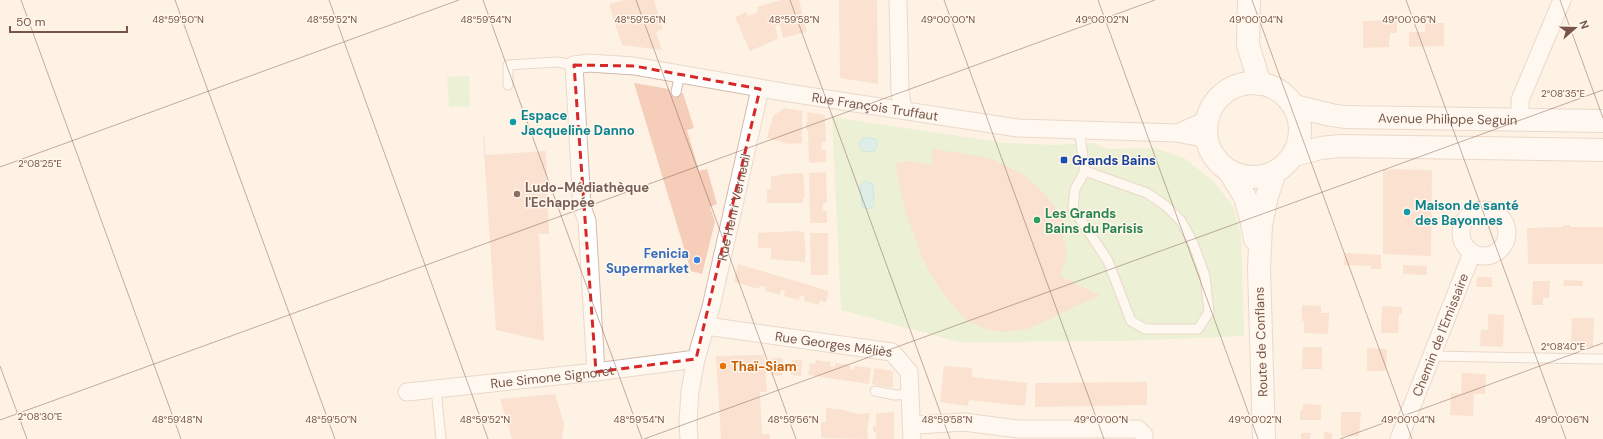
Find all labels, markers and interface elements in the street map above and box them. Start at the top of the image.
scale bar [10,8,127,34]
north arrow [1555,8,1595,48]
text: 48°59'50"N [152,13,204,26]
text: 48°59'52"N [307,13,357,26]
text: 48°59'54"N [461,13,512,26]
text: 48°59'56"N [614,13,666,26]
text: 48°59'58"N [769,13,820,26]
text: 49°00'00"N [921,13,975,26]
text: 49°00'02"N [1075,13,1129,26]
text: 49°00'04"N [1229,13,1283,26]
text: 49°00'06"N [1382,13,1436,26]
text: 50 m [16,14,45,30]
text: N [1576,18,1592,31]
text: 2°08'35"E [1541,87,1585,100]
street label: Rue François Truffaut [811,88,939,124]
place label: Espace Jacqueline Danno [521,107,635,139]
street label: Avenue Philippe Seguin [1378,109,1517,128]
marker: Espace Jacqueline Danno [508,117,518,127]
street label: Rue Henri Verneuil [713,152,754,263]
place label: Grands Bains [1072,152,1156,169]
marker: Grands Bains [1059,155,1069,165]
text: 2°08'25"E [18,157,62,170]
place label: Ludo-Médiathèque l'Echappée [525,179,649,211]
marker: Ludo-Médiathèque l'Echappée [512,189,522,199]
place label: Maison de santé des Bayonnes [1415,197,1519,229]
place label: Les Grands Bains du Parisis [1045,205,1144,237]
marker: Maison de santé des Bayonnes [1402,207,1412,217]
marker: Les Grands Bains du Parisis [1032,215,1042,225]
place label: Fenicia Supermarket [606,245,689,277]
marker: Fenicia Supermarket [692,255,702,265]
street label: Chemin de l'Emissaire [1408,271,1472,399]
street label: Route de Conflans [1251,287,1271,397]
street label: Rue Georges Méliès [774,327,894,360]
text: 2°08'40"E [1541,340,1586,353]
place label: Thaï-Siam [731,358,797,375]
street label: Rue Simone Signoret [489,361,615,392]
marker: Thaï-Siam [718,361,728,371]
text: 2°08'30"E [17,410,63,423]
text: 48°59'48"N [152,413,202,426]
text: 48°59'50"N [305,413,357,426]
text: 48°59'52"N [460,413,510,426]
text: 48°59'54"N [614,413,665,426]
text: 48°59'56"N [767,413,819,426]
text: 48°59'58"N [922,413,973,426]
text: 49°00'00"N [1074,413,1128,426]
text: 49°00'02"N [1228,413,1282,426]
text: 49°00'04"N [1381,413,1435,426]
text: 49°00'06"N [1535,413,1589,426]

